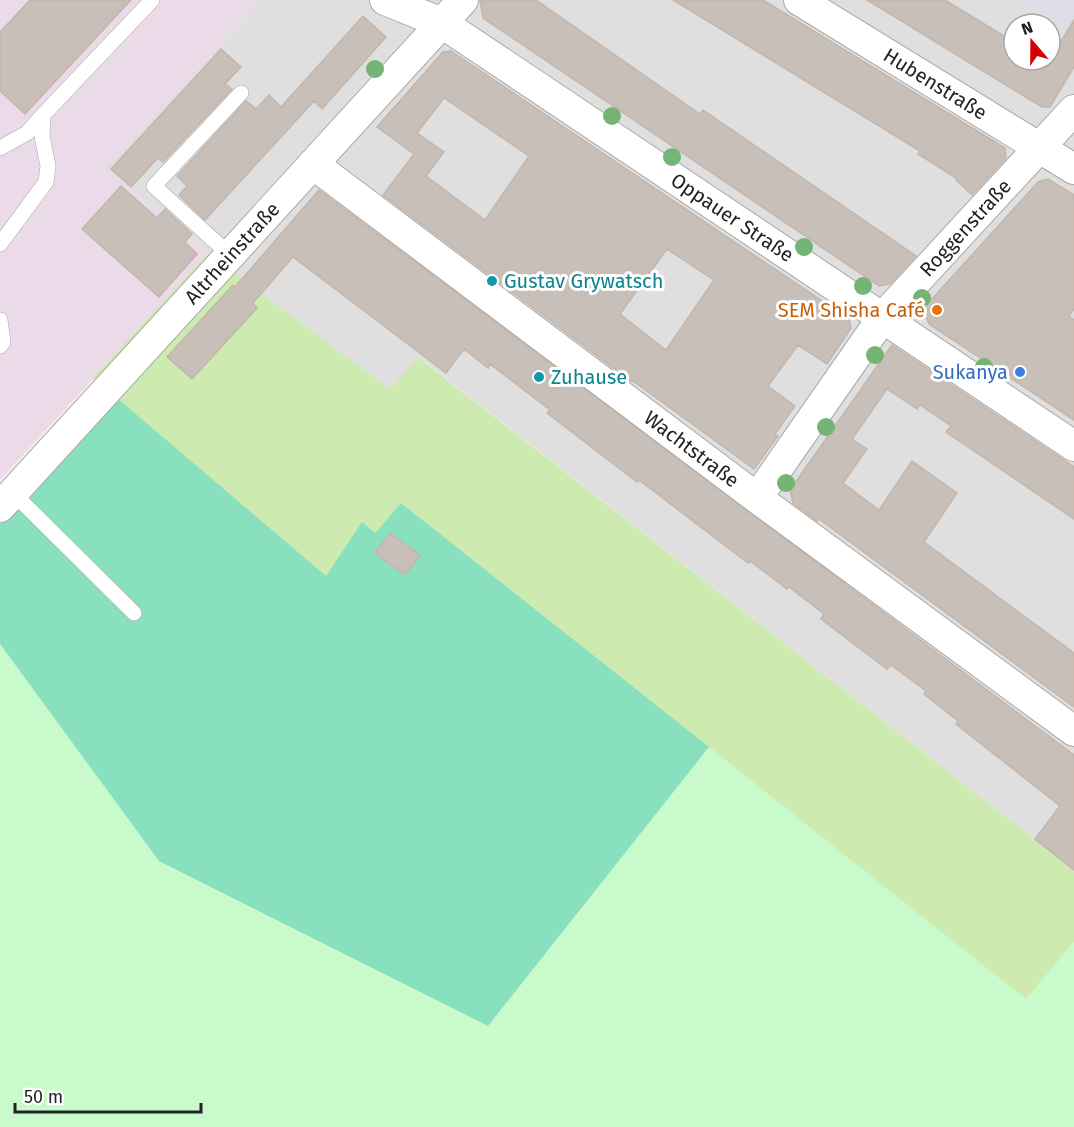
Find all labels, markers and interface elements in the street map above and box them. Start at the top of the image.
north arrow [1002,12,1062,72]
text: N [1019,18,1035,39]
street label: Hubenstraße [879,43,991,125]
street label: Oppauer Straße [666,168,798,267]
street label: Roggenstraße [915,174,1016,281]
street label: Altrheinstraße [179,197,285,309]
place label: Gustav Grywatsch [504,269,663,293]
marker: Gustav Grywatsch [485,274,499,288]
place label: SEM Shisha Café [778,298,925,322]
marker: SEM Shisha Café [930,303,944,317]
place label: Sukanya [933,360,1008,384]
place label: Zuhause [551,365,627,389]
marker: Sukanya [1013,365,1027,379]
marker: Zuhause [532,370,546,384]
street label: Wachtstraße [640,406,744,492]
scale bar [15,1076,201,1114]
text: 50 m [24,1086,63,1108]

